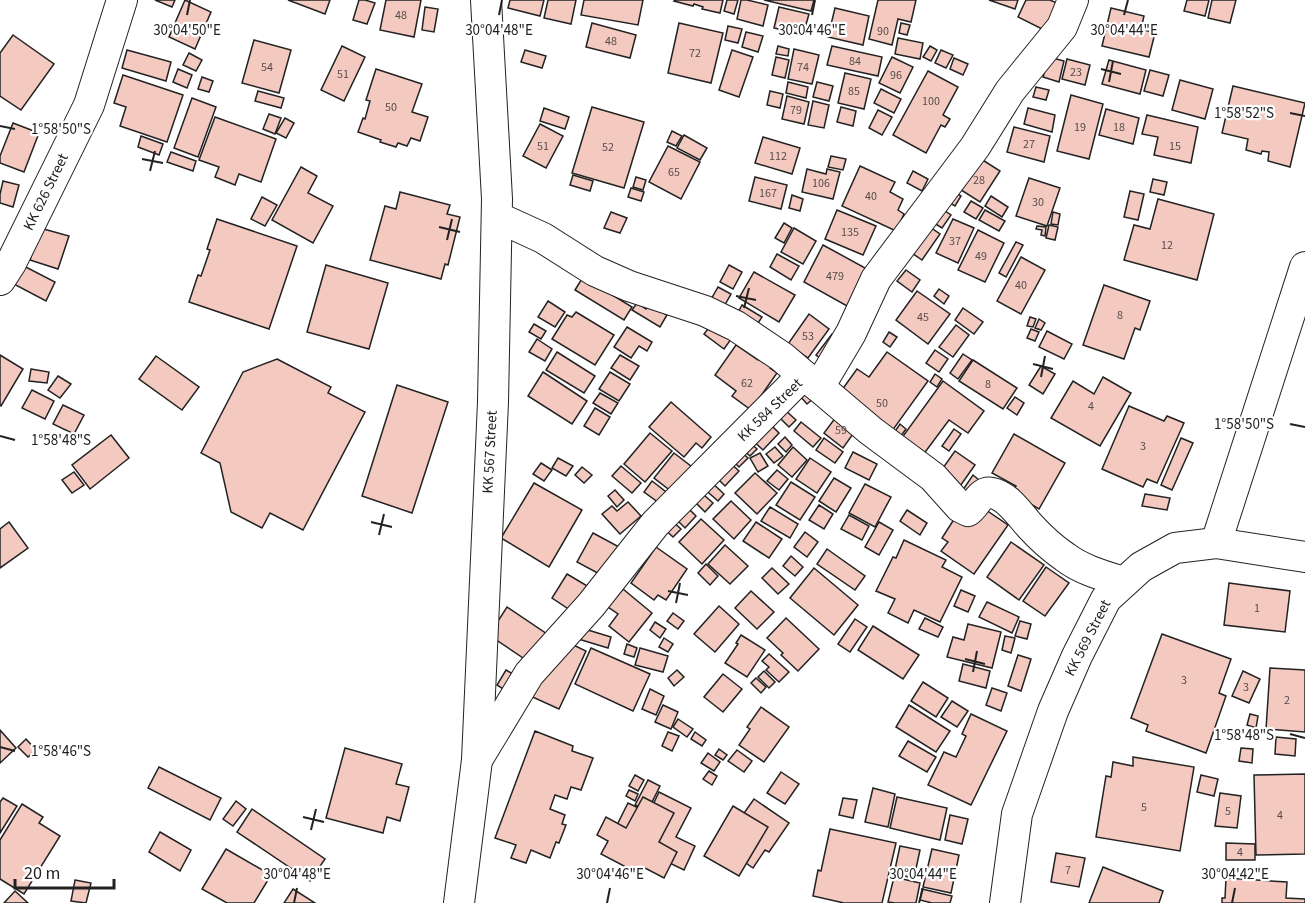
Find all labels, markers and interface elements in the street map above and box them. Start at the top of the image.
house number: 48 [395,7,407,24]
text: 30°04'50"E [153,20,221,41]
text: 30°04'48"E [465,20,533,41]
text: 30°04'46"E [778,20,846,41]
text: 30°04'44"E [1090,20,1158,41]
house number: 90 [877,23,889,40]
house number: 48 [605,33,617,50]
house number: 72 [689,45,701,62]
house number: 84 [849,53,861,70]
house number: 54 [261,59,273,76]
house number: 74 [797,59,809,76]
house number: 23 [1070,64,1082,81]
house number: 51 [337,66,349,83]
house number: 96 [890,67,902,84]
house number: 85 [848,83,860,100]
house number: 100 [922,93,940,110]
house number: 50 [385,99,397,116]
house number: 79 [790,102,802,119]
text: 1°58'52"S [1214,103,1274,124]
text: 1°58'50"S [31,119,91,140]
house number: 19 [1074,119,1086,136]
house number: 18 [1113,119,1125,136]
house number: 27 [1023,136,1035,153]
house number: 51 [537,138,549,155]
house number: 15 [1169,138,1181,155]
house number: 52 [602,139,614,156]
house number: 112 [769,148,787,165]
street label: KK 626 Street [18,150,74,234]
house number: 65 [668,164,680,181]
house number: 28 [973,172,985,189]
house number: 106 [812,175,830,192]
house number: 167 [759,185,777,202]
house number: 40 [865,188,877,205]
house number: 30 [1032,194,1044,211]
house number: 135 [841,224,859,241]
house number: 37 [949,233,961,250]
house number: 12 [1161,237,1173,254]
house number: 49 [975,248,987,265]
house number: 479 [826,268,844,285]
house number: 40 [1015,277,1027,294]
house number: 8 [1117,307,1123,324]
house number: 45 [917,309,929,326]
house number: 53 [802,328,814,345]
street label: KK 584 Street [733,374,807,446]
house number: 62 [741,375,753,392]
house number: 8 [985,376,991,393]
house number: 50 [876,395,888,412]
house number: 4 [1088,398,1094,415]
street label: KK 567 Street [477,410,503,494]
text: 1°58'50"S [1214,414,1274,435]
house number: 59 [835,422,847,439]
text: 1°58'48"S [31,430,91,451]
house number: 3 [1140,438,1146,455]
street label: KK 569 Street [1060,596,1116,680]
house number: 1 [1254,600,1260,617]
house number: 3 [1181,672,1187,689]
house number: 3 [1243,679,1249,696]
house number: 2 [1284,692,1290,709]
text: 1°58'48"S [1214,725,1274,746]
text: 1°58'46"S [31,741,91,762]
house number: 5 [1141,799,1147,816]
house number: 5 [1225,803,1231,820]
house number: 4 [1277,807,1283,824]
house number: 4 [1237,844,1243,861]
scale bar [15,852,114,890]
text: 20 m [24,861,60,886]
house number: 7 [1065,862,1071,879]
text: 30°04'48"E [263,864,331,885]
text: 30°04'46"E [576,864,644,885]
text: 30°04'44"E [889,864,957,885]
text: 30°04'42"E [1201,864,1269,885]

